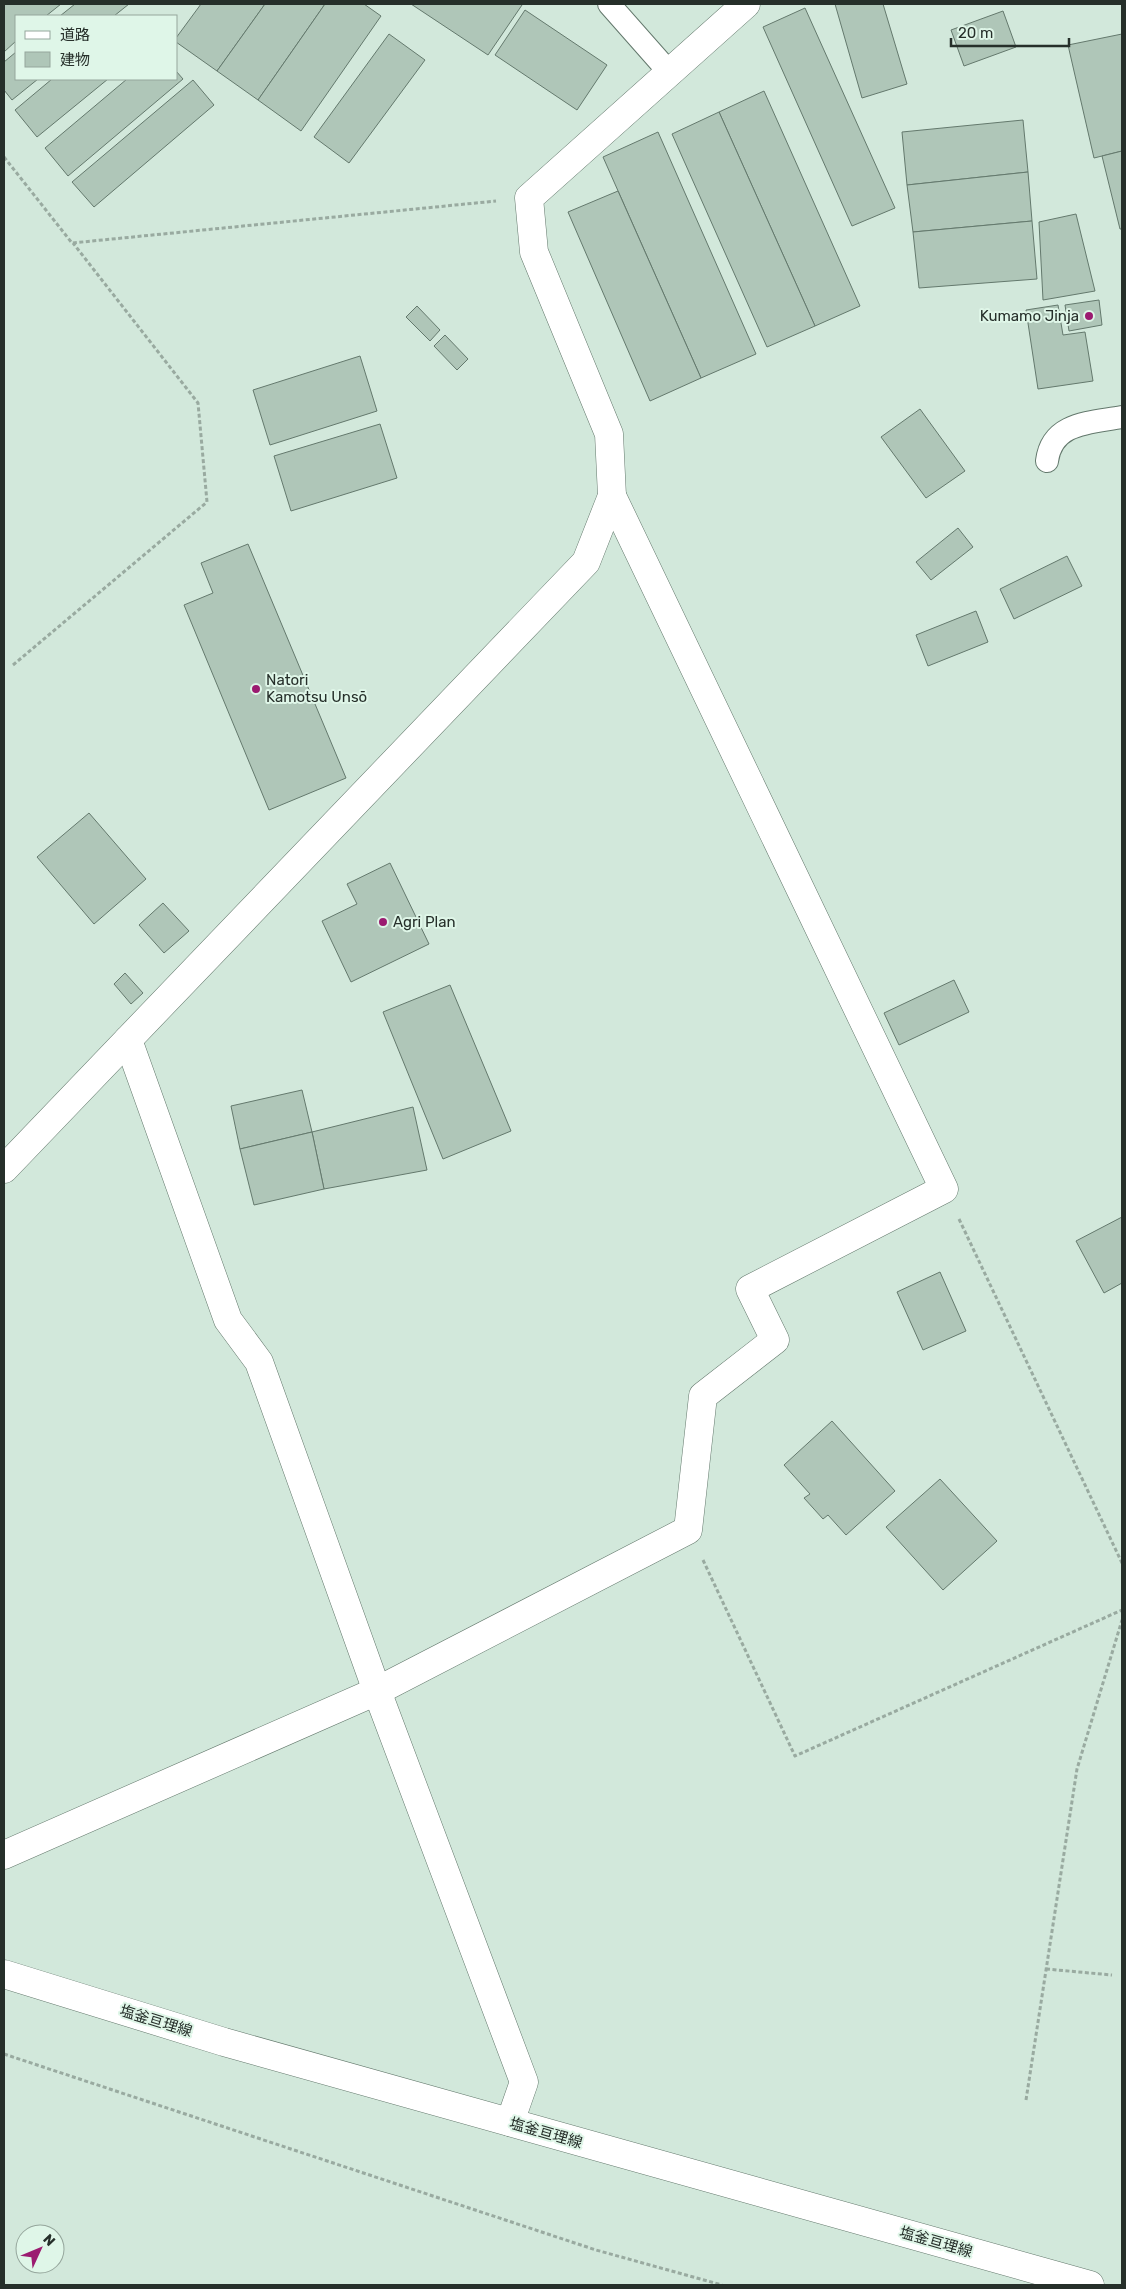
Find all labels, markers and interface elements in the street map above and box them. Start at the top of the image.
legend [15,15,178,80]
scale bar [951,15,1068,47]
text: 20 m [958,24,993,42]
text: 道路 [60,26,90,44]
text: 建物 [60,51,90,69]
place label: Kumamo Jinja [980,307,1079,325]
marker: Kumamo Jinja [1083,310,1095,322]
place label: Natori Kamotsu Unsō [266,671,367,706]
marker: Natori Kamotsu Unsō [250,683,262,695]
place label: Agri Plan [393,913,456,931]
marker: Agri Plan [377,916,389,928]
street label: 塩釜亘理線 [117,2001,195,2041]
street label: 塩釜亘理線 [507,2114,585,2152]
street label: 塩釜亘理線 [897,2223,975,2261]
north arrow [15,2224,65,2274]
text: N [39,2231,59,2250]

